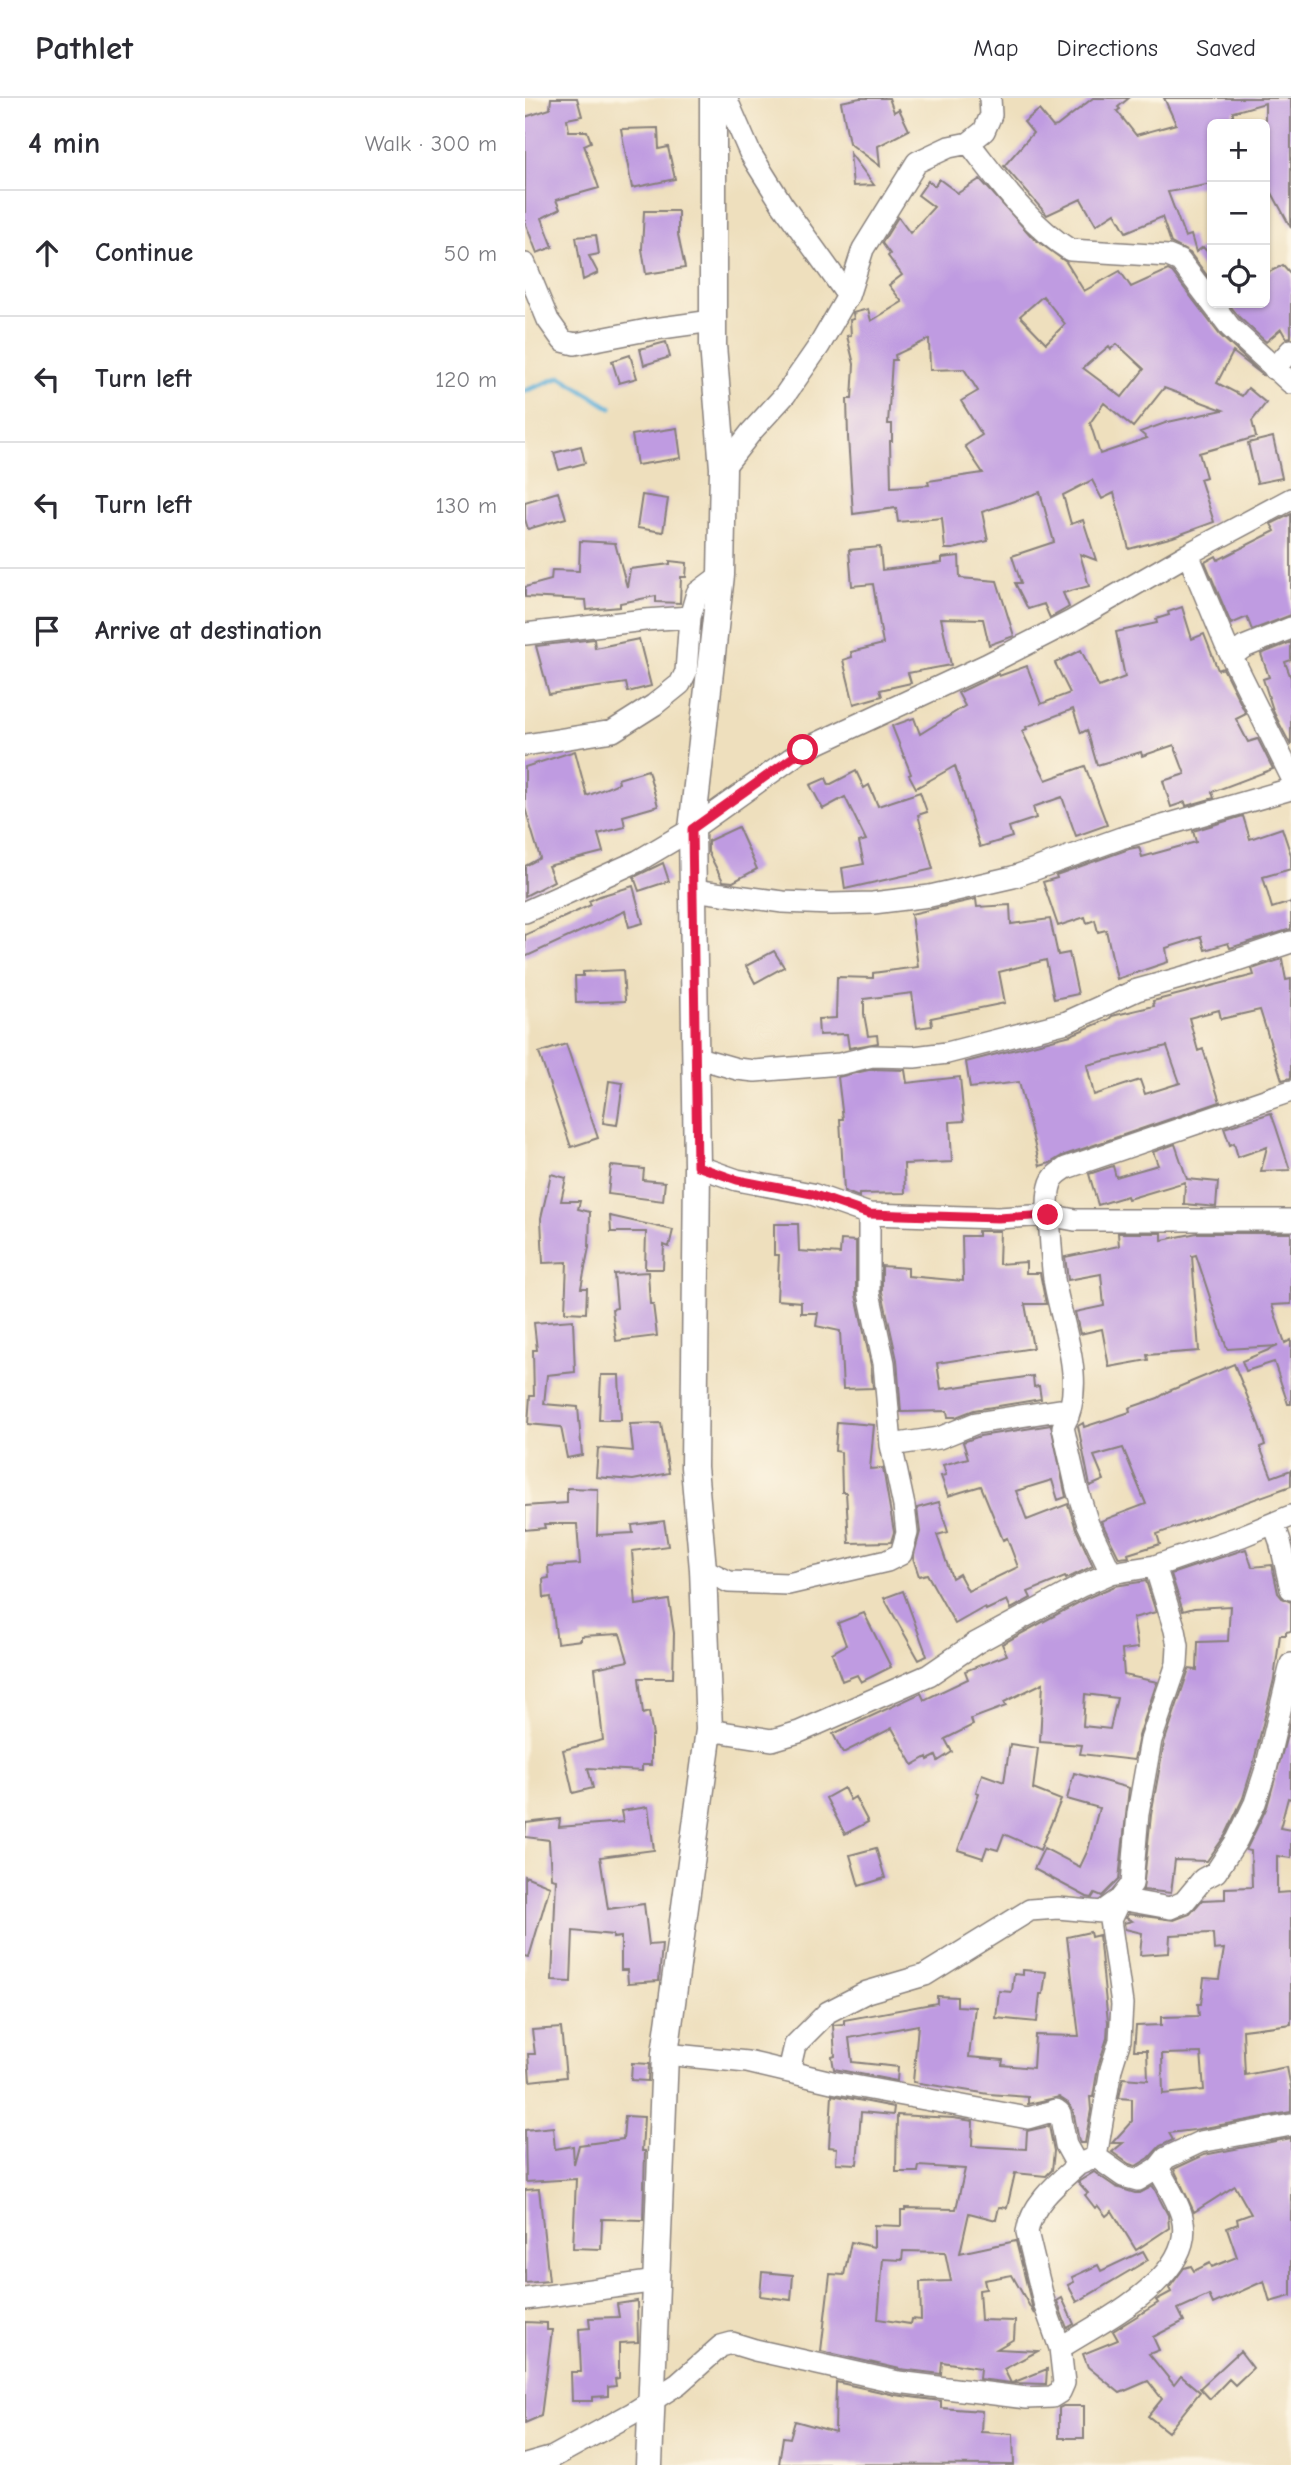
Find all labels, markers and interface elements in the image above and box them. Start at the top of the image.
text: Pathlet [35,29,133,67]
text: Map [973,34,1019,62]
text: Directions [1057,34,1158,62]
text: Saved [1196,34,1256,62]
map controls [1207,119,1270,308]
button: + [1207,119,1270,182]
text: 4 min [28,126,100,161]
text: Walk · 300 m [365,130,497,157]
button: − [1207,182,1270,245]
icon: ahead [28,234,66,272]
text: Continue [95,238,193,268]
text: 50 m [444,240,497,267]
button: locate [1207,245,1270,308]
icon: left [28,360,66,398]
text: Turn left [95,364,192,394]
text: 120 m [435,366,497,393]
icon: left [28,486,66,524]
text: Turn left [95,490,192,520]
text: 130 m [436,492,497,519]
icon: arrive [28,612,66,650]
text: Arrive at destination [95,616,322,646]
route start [787,734,818,765]
route end [1032,1199,1063,1230]

